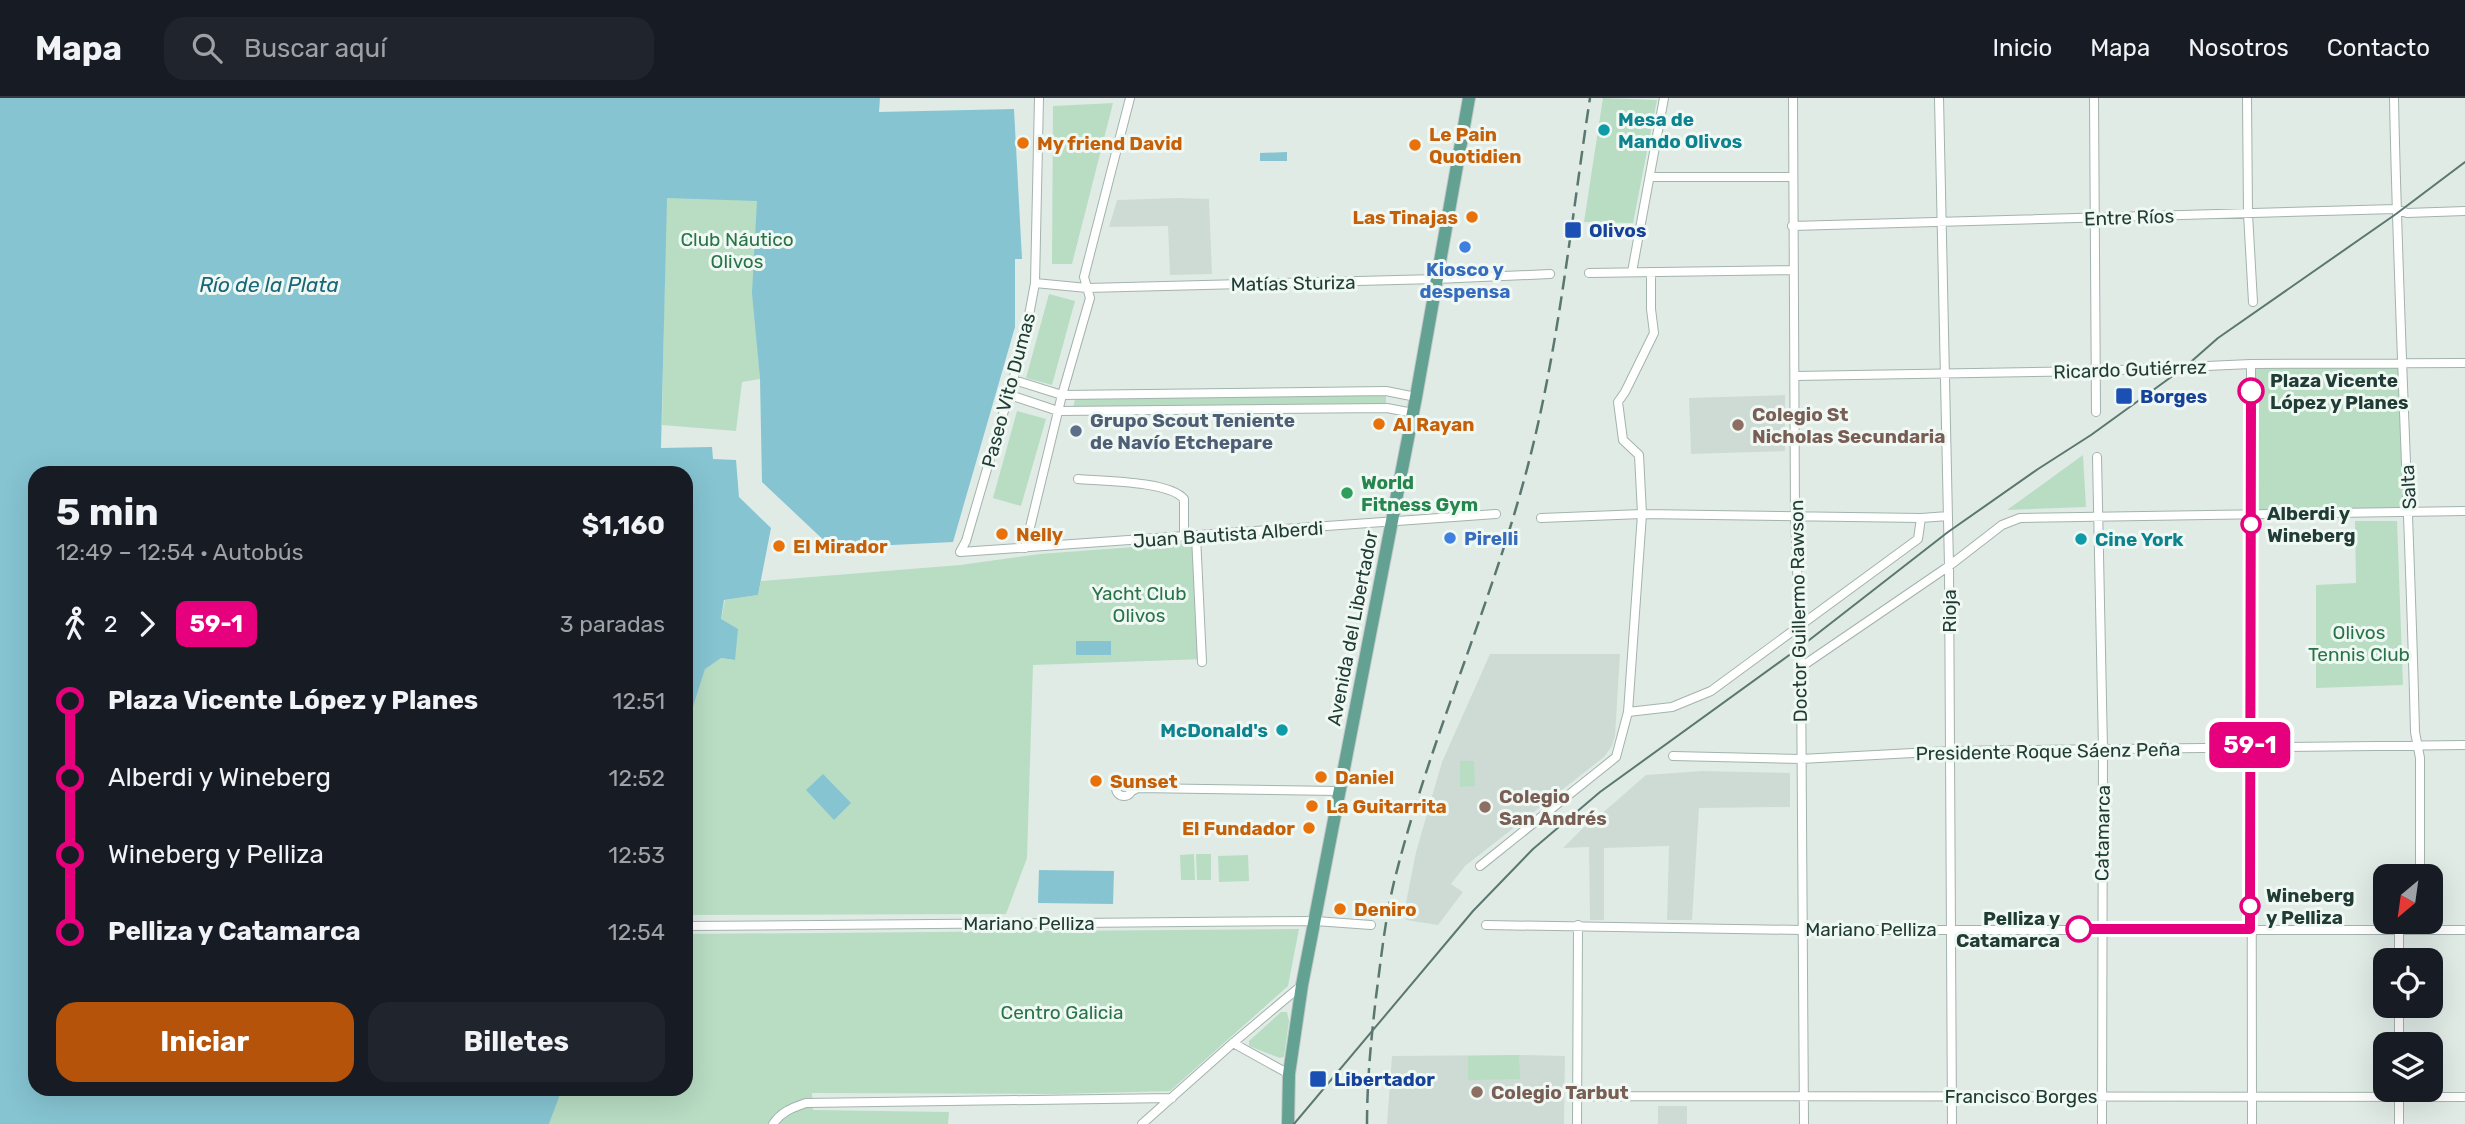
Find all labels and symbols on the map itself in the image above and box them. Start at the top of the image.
place label: Mesa de Mando Olivos [1618,108,1742,153]
marker: Mesa de Mando Olivos [1596,122,1612,138]
place label: Le Pain Quotidien [1429,123,1522,168]
place label: My friend David [1037,132,1183,155]
marker: My friend David [1015,135,1031,151]
marker: Le Pain Quotidien [1407,137,1423,153]
street label: Entre Ríos [2083,204,2175,231]
place label: Las Tinajas [1353,206,1458,229]
marker: Las Tinajas [1464,209,1480,225]
place label: Olivos [1589,219,1646,242]
marker: Olivos [1563,220,1583,240]
park label: Club Náutico Olivos [680,228,794,273]
marker: Kiosco y despensa [1457,239,1473,255]
place label: Kiosco y despensa [1420,258,1511,303]
street label: Matías Sturiza [1230,271,1356,296]
water label: Río de la Plata [199,272,339,297]
street label: Paseo Vito Dumas [977,310,1040,470]
street label: Ricardo Gutiérrez [2053,355,2207,384]
place label: Plaza Vicente López y Planes [2270,369,2409,414]
marker: Plaza Vicente López y Planes [2238,378,2264,404]
place label: Borges [2140,385,2207,408]
marker: Borges [2114,386,2134,406]
place label: Colegio St Nicholas Secundaria [1752,403,1945,448]
place label: Grupo Scout Teniente de Navío Etchepare [1090,409,1295,454]
place label: Al Rayan [1393,413,1474,436]
marker: Al Rayan [1371,416,1387,432]
marker: Colegio St Nicholas Secundaria [1730,417,1746,433]
marker: Grupo Scout Teniente de Navío Etchepare [1068,423,1084,439]
street label: Salta [2396,464,2421,510]
place label: World Fitness Gym [1361,471,1478,516]
marker: World Fitness Gym [1339,485,1355,501]
street label: Doctor Guillermo Rawson [1785,499,1812,723]
place label: Alberdi y Wineberg [2267,502,2356,547]
marker: Alberdi y Wineberg [2241,514,2261,534]
street label: Juan Bautista Alberdi [1132,516,1324,553]
place label: Nelly [1016,523,1064,546]
marker: Nelly [994,526,1010,542]
place label: Pirelli [1464,527,1518,550]
street label: Avenida del Libertador [1322,528,1383,728]
place label: Cine York [2095,528,2183,551]
marker: Pirelli [1442,530,1458,546]
marker: Cine York [2073,531,2089,547]
place label: El Mirador [793,535,888,558]
marker: El Mirador [771,538,787,554]
park label: Yacht Club Olivos [1092,582,1186,627]
street label: Rioja [1938,589,1961,633]
park label: Olivos Tennis Club [2308,621,2410,666]
place label: McDonald's [1160,719,1268,742]
marker: McDonald's [1274,722,1290,738]
line badge: 59-1 [2201,722,2299,768]
street label: Presidente Roque Sáenz Peña [1915,738,2181,765]
place label: Daniel [1335,766,1394,789]
marker: Daniel [1313,769,1329,785]
place label: Sunset [1110,770,1178,793]
marker: Sunset [1088,773,1104,789]
place label: Colegio San Andrés [1499,785,1607,830]
street label: Catamarca [2090,785,2115,881]
place label: La Guitarrita [1326,795,1447,818]
marker: La Guitarrita [1304,798,1320,814]
marker: Colegio San Andrés [1477,799,1493,815]
place label: El Fundador [1182,817,1295,840]
marker: El Fundador [1301,820,1317,836]
north arrow [2373,864,2443,934]
place label: Wineberg y Pelliza [2266,884,2355,929]
marker: Wineberg y Pelliza [2240,896,2260,916]
place label: Deniro [1354,898,1417,921]
marker: Deniro [1332,901,1348,917]
place label: Pelliza y Catamarca [1956,907,2061,952]
street label: Mariano Pelliza [963,912,1095,935]
marker: Pelliza y Catamarca [2066,916,2092,942]
street label: Mariano Pelliza [1805,918,1937,941]
park label: Centro Galicia [1001,1001,1123,1024]
place label: Libertador [1334,1068,1435,1091]
marker: Libertador [1308,1069,1328,1089]
place label: Colegio Tarbut [1491,1081,1629,1104]
marker: Colegio Tarbut [1469,1084,1485,1100]
street label: Francisco Borges [1944,1085,2098,1108]

